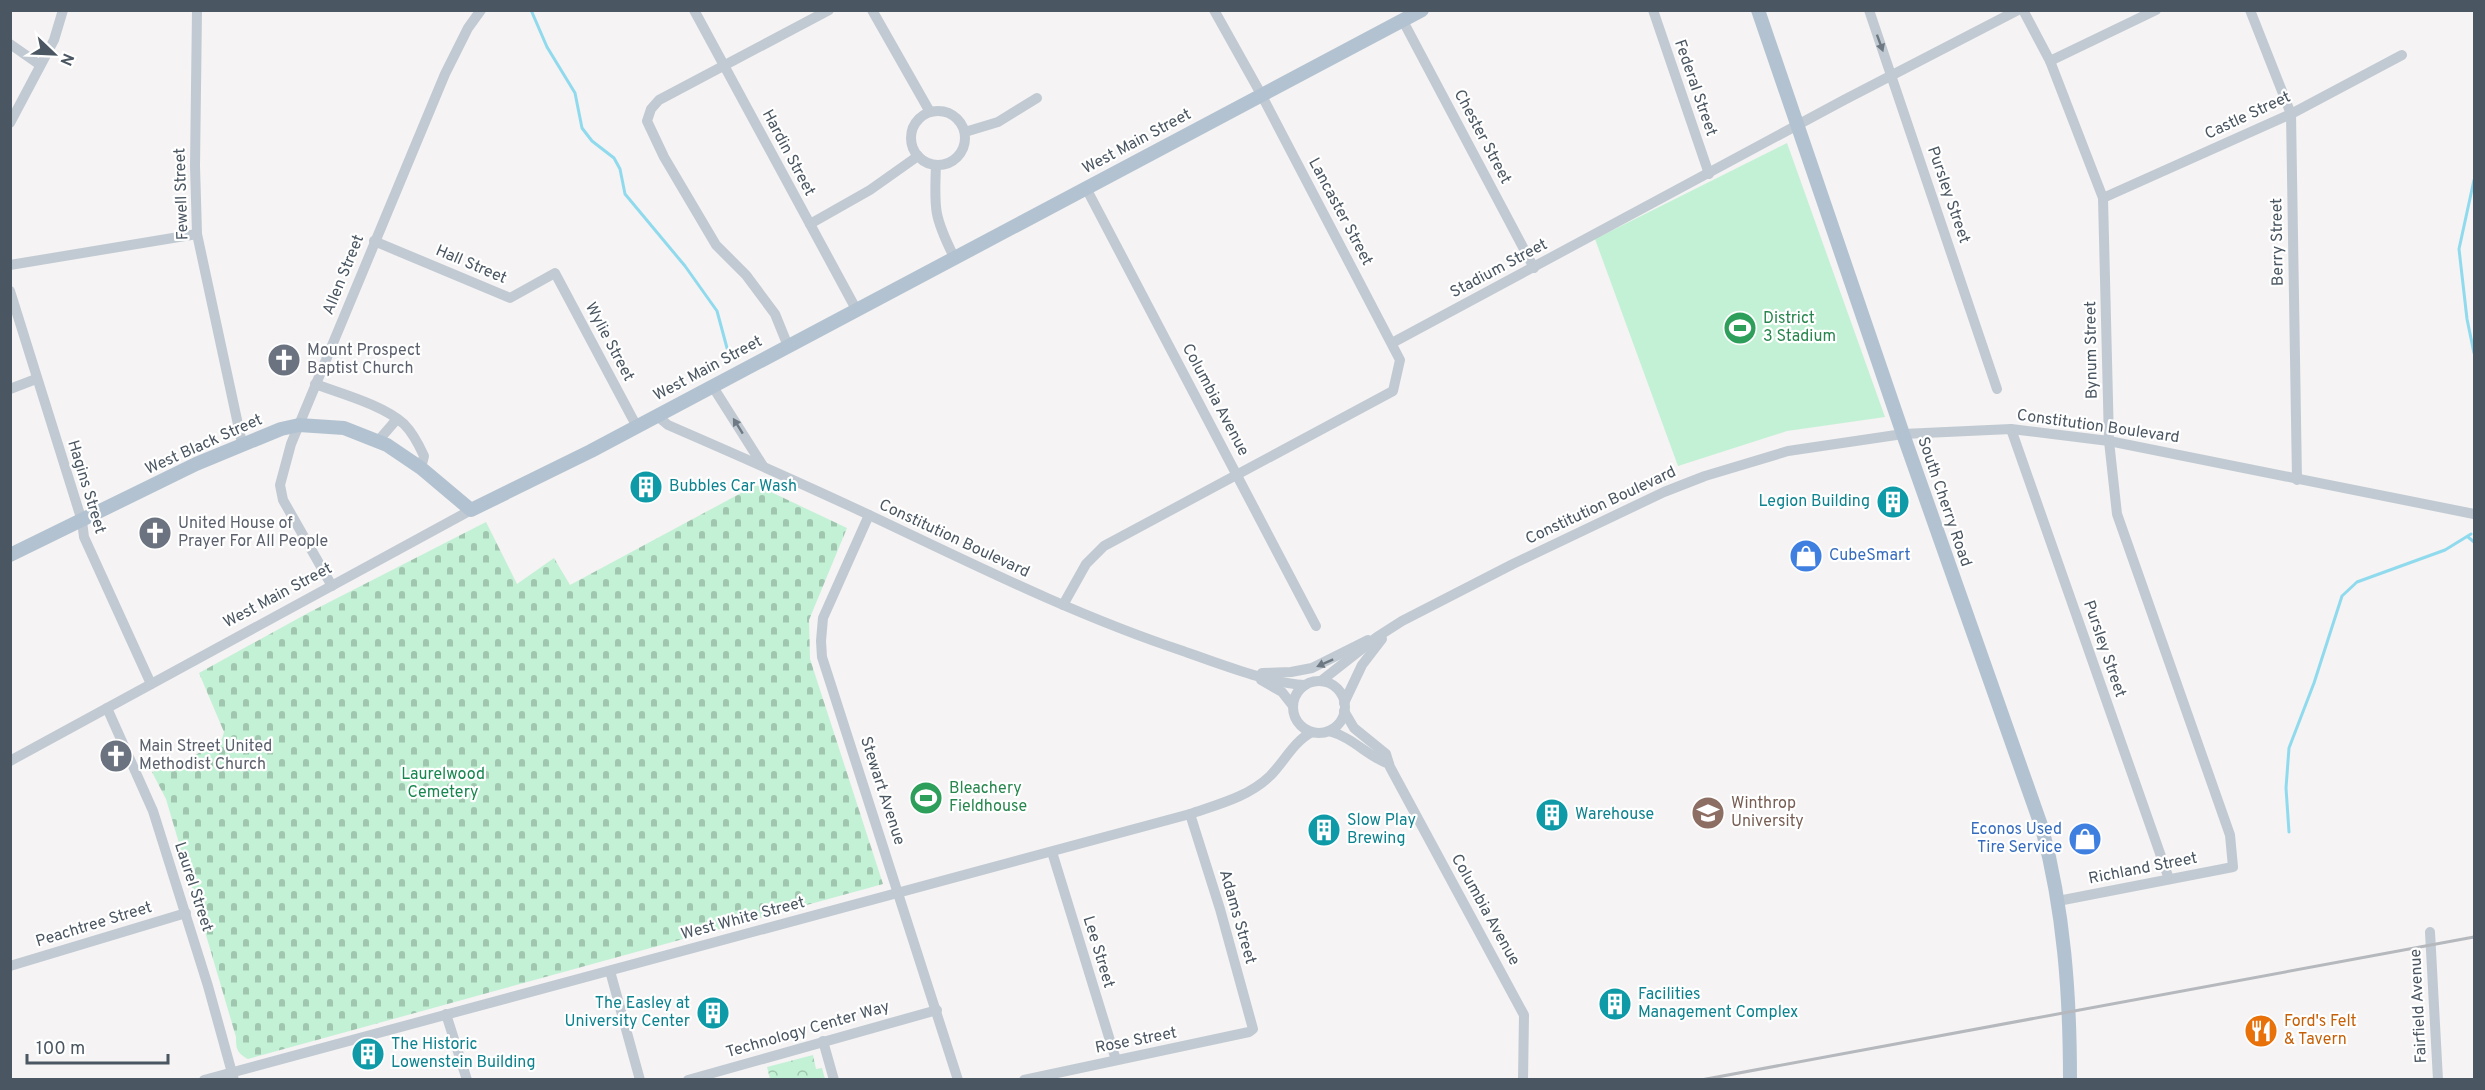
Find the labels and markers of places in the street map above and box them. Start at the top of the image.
place label: District 3 Stadium [1763,309,1836,347]
sports icon: District 3 Stadium [1722,310,1758,346]
place label: Mount Prospect Baptist Church [307,341,421,379]
church icon: Mount Prospect Baptist Church [266,342,302,378]
building icon: Bubbles Car Wash [628,469,664,505]
place label: Bubbles Car Wash [669,477,797,497]
building icon: Legion Building [1875,484,1911,520]
place label: Legion Building [1758,492,1870,512]
place label: United House of Prayer For All People [178,514,328,552]
church icon: United House of Prayer For All People [137,515,173,551]
shop icon: CubeSmart [1788,538,1824,574]
place label: CubeSmart [1829,546,1911,566]
place label: Main Street United Methodist Church [139,737,272,775]
church icon: Main Street United Methodist Church [98,738,134,774]
place label: Bleachery Fieldhouse [949,779,1027,817]
sports icon: Bleachery Fieldhouse [908,780,944,816]
place label: Winthrop University [1731,794,1804,832]
school or university icon: Winthrop University [1690,795,1726,831]
building icon: Warehouse [1534,797,1570,833]
place label: Warehouse [1575,805,1654,825]
place label: Slow Play Brewing [1347,811,1416,849]
building icon: Slow Play Brewing [1306,812,1342,848]
place label: Econos Used Tire Service [1971,820,2062,858]
shop icon: Econos Used Tire Service [2067,821,2103,857]
place label: Facilities Management Complex [1638,985,1798,1023]
building icon: Facilities Management Complex [1597,986,1633,1022]
place label: The Easley at University Center [565,994,690,1032]
building icon: The Easley at University Center [695,995,731,1031]
place label: Ford's Felt & Tavern [2284,1012,2357,1050]
restaurant icon: Ford's Felt & Tavern [2243,1013,2279,1049]
place label: The Historic Lowenstein Building [391,1035,536,1073]
building icon: The Historic Lowenstein Building [350,1036,386,1072]

